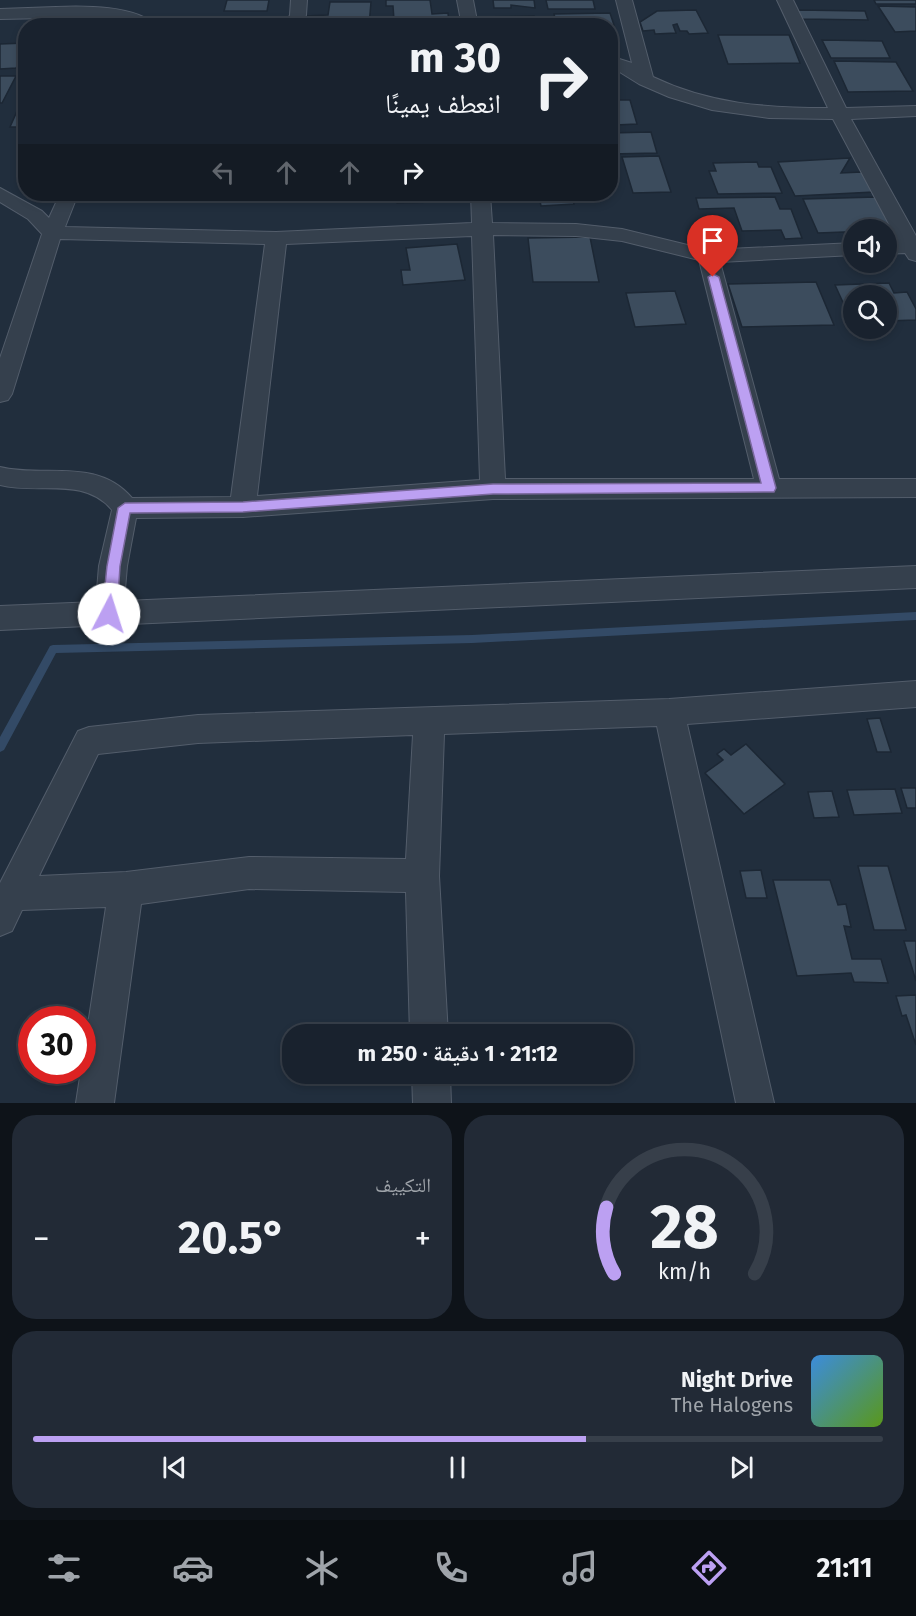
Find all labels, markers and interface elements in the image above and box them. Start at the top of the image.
text: 30 m [409,33,501,83]
icon: right [522,42,600,120]
text: انعطف يمينًا [385,88,501,120]
icon: left [207,156,240,189]
icon: ahead [270,156,303,189]
icon: ahead [333,156,366,189]
icon: right [396,156,429,189]
pin [687,215,738,277]
map controls [843,219,897,339]
button: sound [843,219,897,273]
icon: arrive [696,224,729,257]
button: search [843,285,897,339]
position arrow [77,582,141,646]
speed limit sign: 30 [18,1006,96,1084]
text: 21:12 · 1 دقيقة · 250 m [357,1040,558,1067]
text: التكييف [375,1173,431,1197]
text: 28 [650,1190,718,1265]
text: 20.5° [178,1211,286,1265]
text: − [33,1219,50,1259]
text: + [415,1219,431,1259]
text: km/h [657,1259,711,1285]
text: Night Drive [681,1366,793,1393]
text: The Halogens [671,1393,793,1417]
icon: previous [158,1451,191,1484]
icon: pause [441,1451,474,1484]
icon: next [725,1451,758,1484]
icon: filters [43,1547,85,1589]
icon: car [172,1547,214,1589]
icon: climate [301,1547,343,1589]
icon: phone [430,1547,472,1589]
icon: music [559,1547,601,1589]
icon: directions [688,1547,730,1589]
text: 21:11 [817,1552,873,1584]

